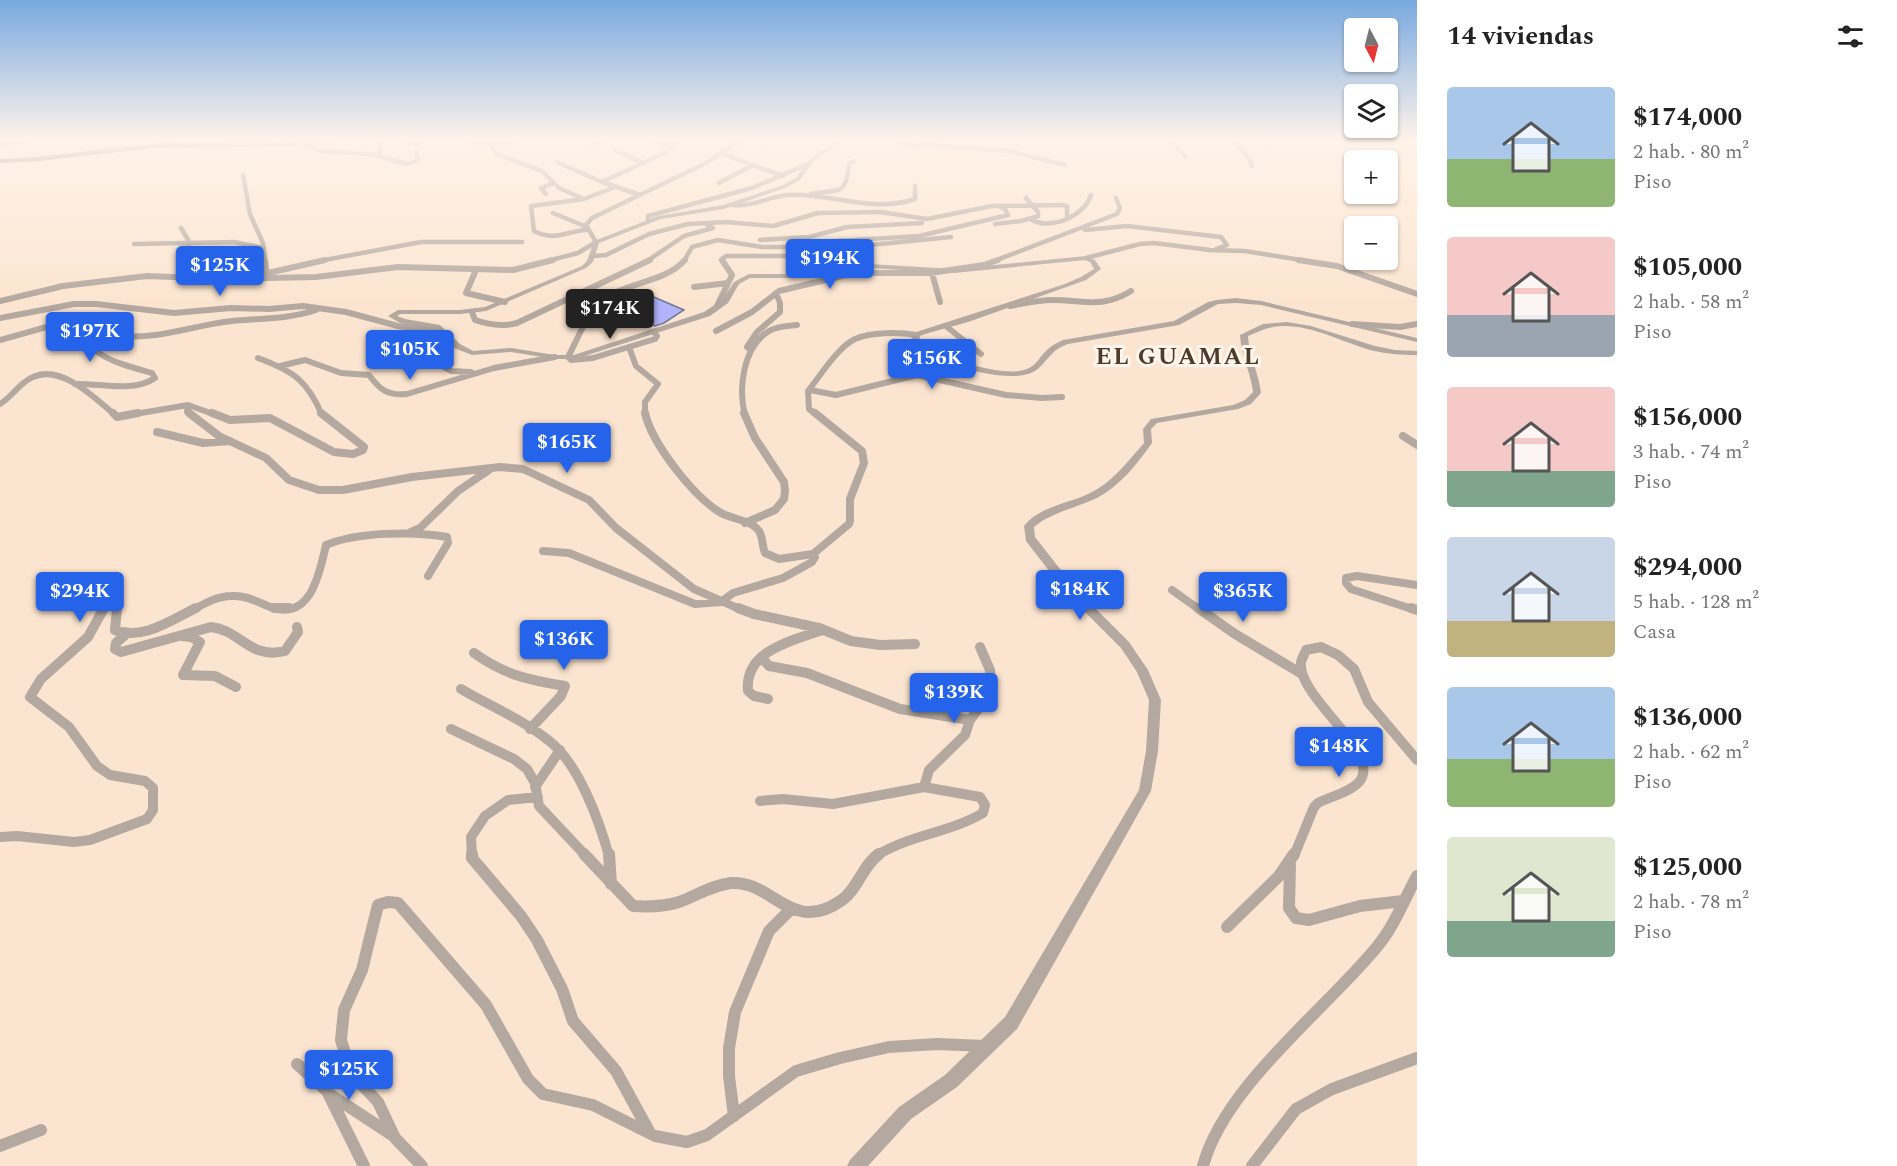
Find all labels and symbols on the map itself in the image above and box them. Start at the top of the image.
north arrow [1344,18,1398,72]
pin: $194K [788,239,872,290]
pin: $125K [178,246,262,297]
pin: $174K [568,289,652,340]
pin: $197K [48,312,132,363]
pin: $105K [368,330,452,381]
pin: $156K [890,339,974,390]
district label: EL GUAMAL [1095,339,1261,375]
pin: $165K [525,423,609,474]
pin: $184K [1038,570,1122,621]
pin: $294K [38,572,122,623]
pin: $365K [1201,572,1285,623]
pin: $136K [522,620,606,671]
pin: $139K [912,673,996,724]
pin: $148K [1297,727,1381,778]
pin: $125K [307,1050,391,1101]

